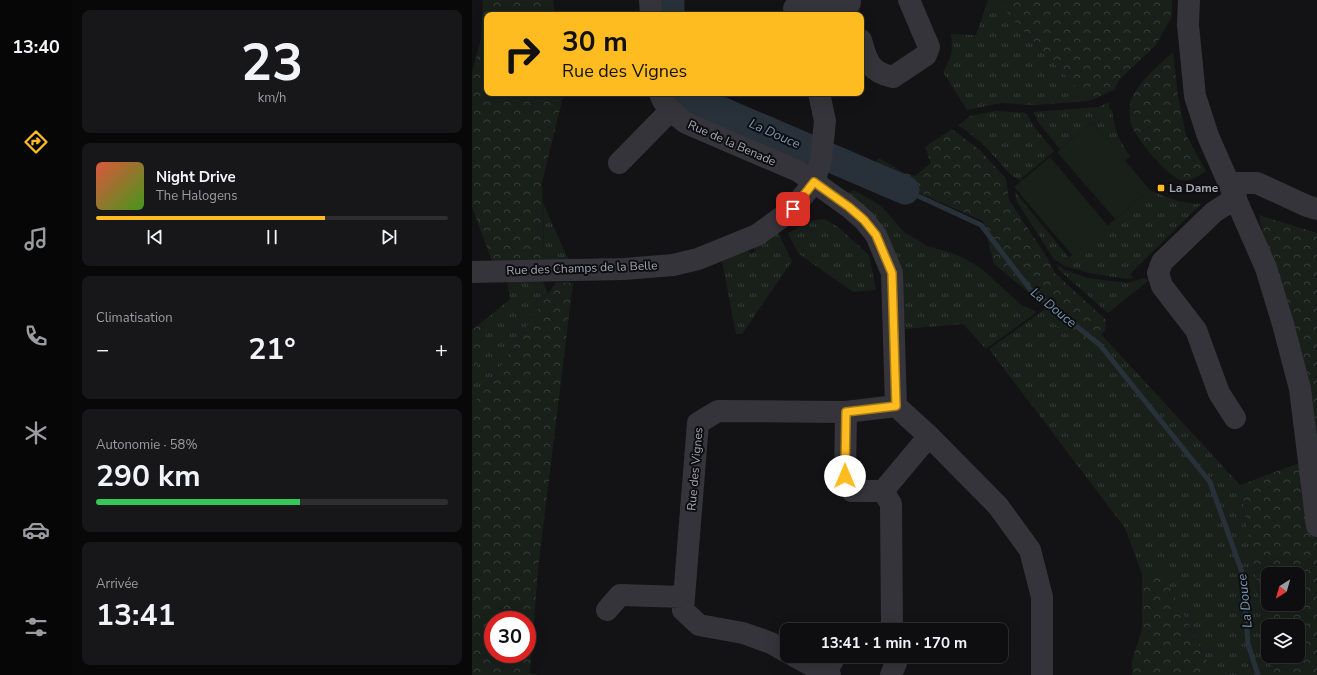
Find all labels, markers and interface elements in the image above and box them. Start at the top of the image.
text: 30 m [562,23,628,61]
text: 23 [241,27,303,98]
icon: right [496,28,548,80]
text: 13:40 [12,35,60,59]
text: Rue des Vignes [562,59,687,83]
text: km/h [258,89,286,107]
water label: La Douce [746,115,803,153]
street label: Rue de la Benade [685,116,779,170]
icon: directions [22,128,50,156]
text: Night Drive [156,167,236,187]
place label: La Dame [1169,180,1219,196]
marker: La Dame [1156,183,1166,193]
text: The Halogens [156,187,237,205]
pin [776,192,810,226]
icon: arrive [782,198,804,220]
icon: music [22,225,50,253]
icon: previous [144,226,166,248]
icon: pause [261,226,283,248]
icon: next [378,226,400,248]
street label: Rue des Champs de la Belle [506,257,658,279]
water label: La Douce [1027,284,1080,332]
text: Climatisation [96,309,173,327]
icon: phone [22,322,50,350]
text: 21° [248,329,296,370]
text: − [96,335,109,365]
text: + [435,335,448,365]
icon: climate [22,419,50,447]
street label: Rue des Vignes [683,426,707,511]
text: Autonomie · 58% [96,436,198,454]
position arrow [824,455,866,497]
text: 290 km [96,456,201,497]
icon: car [22,516,50,544]
north arrow [1261,567,1305,611]
map controls [1261,567,1305,663]
water label: La Douce [1233,573,1257,629]
text: Arrivée [96,575,138,593]
text: 13:41 [96,595,175,636]
speed limit sign: 30 [484,611,536,663]
icon: filters [22,613,50,641]
button: layers [1261,619,1305,663]
text: 13:41 · 1 min · 170 m [821,633,967,653]

